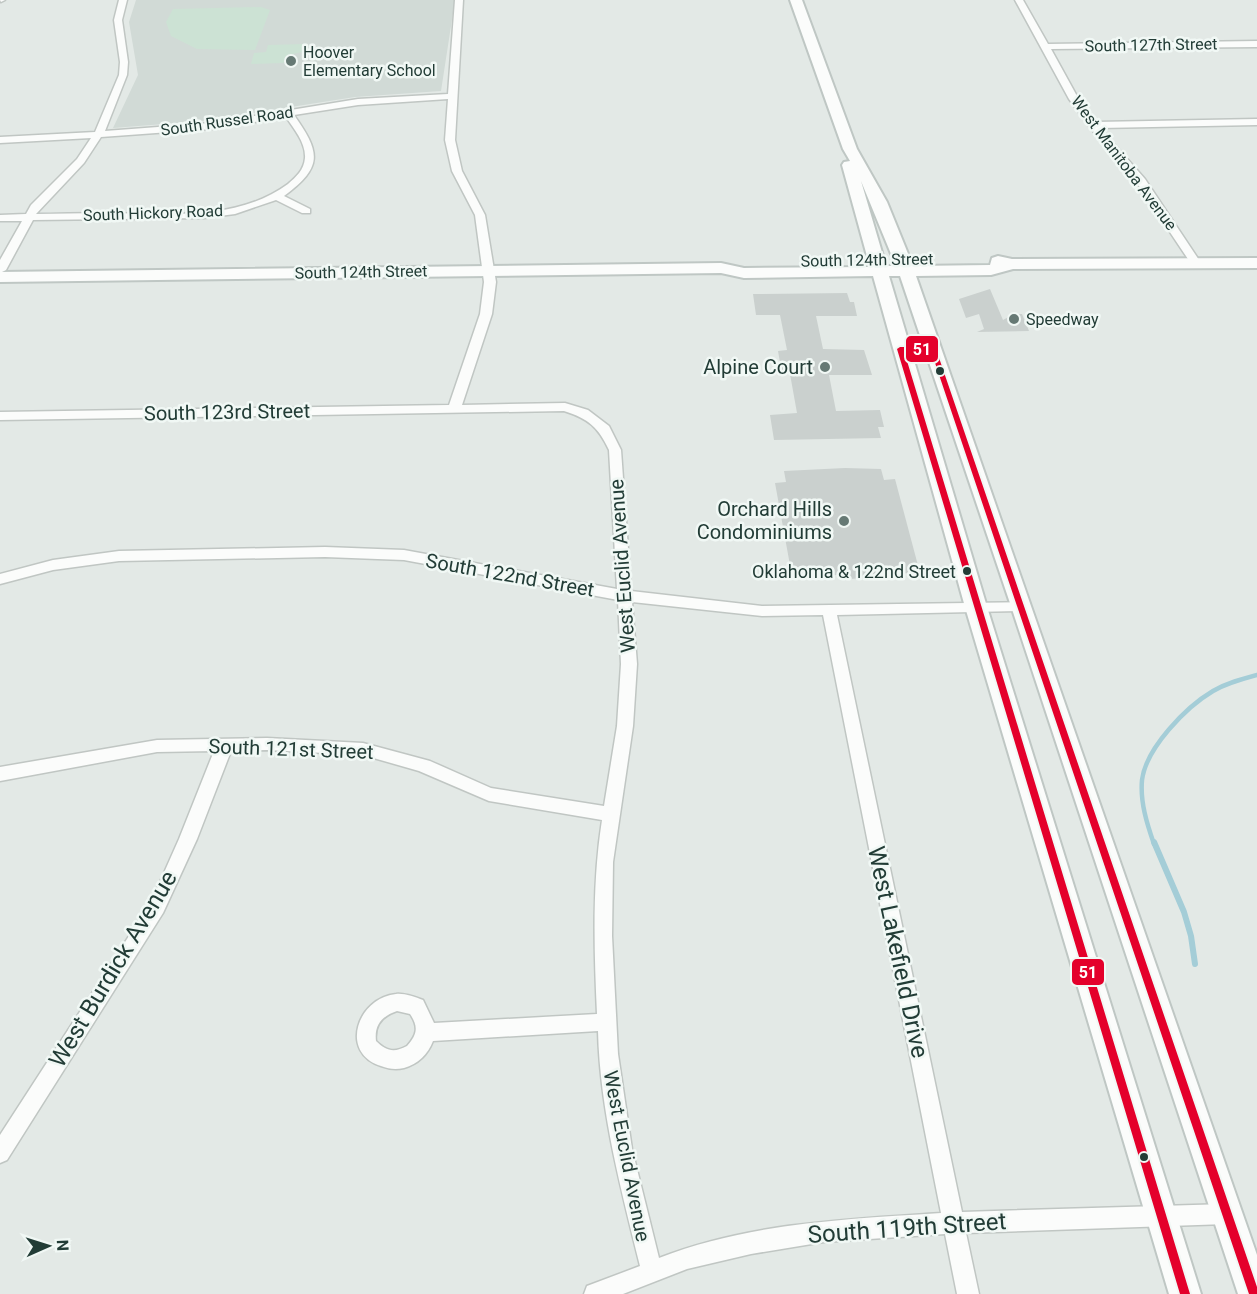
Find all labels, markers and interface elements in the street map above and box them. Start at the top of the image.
street label: South 127th Street [1085,34,1217,56]
place label: Hoover Elementary School [303,43,436,80]
marker: Hoover Elementary School [284,54,298,68]
street label: West Manitoba Avenue [1067,92,1181,234]
street label: South Russel Road [159,102,295,140]
street label: South Hickory Road [83,201,223,225]
street label: South 124th Street [801,249,933,271]
street label: South 124th Street [295,261,427,283]
place label: Speedway [1026,310,1099,329]
marker: Speedway [1007,312,1021,326]
line badge: 51 [905,335,939,363]
text: 51 [913,340,931,359]
place label: Alpine Court [703,355,813,379]
marker: Alpine Court [818,360,832,374]
unlabelled marker [934,365,946,377]
street label: South 123rd Street [144,399,310,425]
street label: West Euclid Avenue [604,478,640,654]
place label: Orchard Hills Condominiums [697,497,832,544]
marker: Orchard Hills Condominiums [837,514,851,528]
street label: South 122nd Street [424,548,596,602]
place label: Oklahoma & 122nd Street [752,561,956,582]
marker: Oklahoma & 122nd Street [961,565,973,577]
street label: South 121st Street [208,734,374,764]
street label: West Lakefield Drive [862,844,934,1060]
street label: West Burdick Avenue [43,866,183,1072]
line badge: 51 [1071,958,1105,986]
text: 51 [1079,963,1097,982]
street label: West Euclid Avenue [599,1068,655,1244]
unlabelled marker [1138,1151,1150,1163]
street label: South 119th Street [807,1207,1007,1249]
north arrow [18,1216,78,1276]
text: N [53,1239,72,1251]

